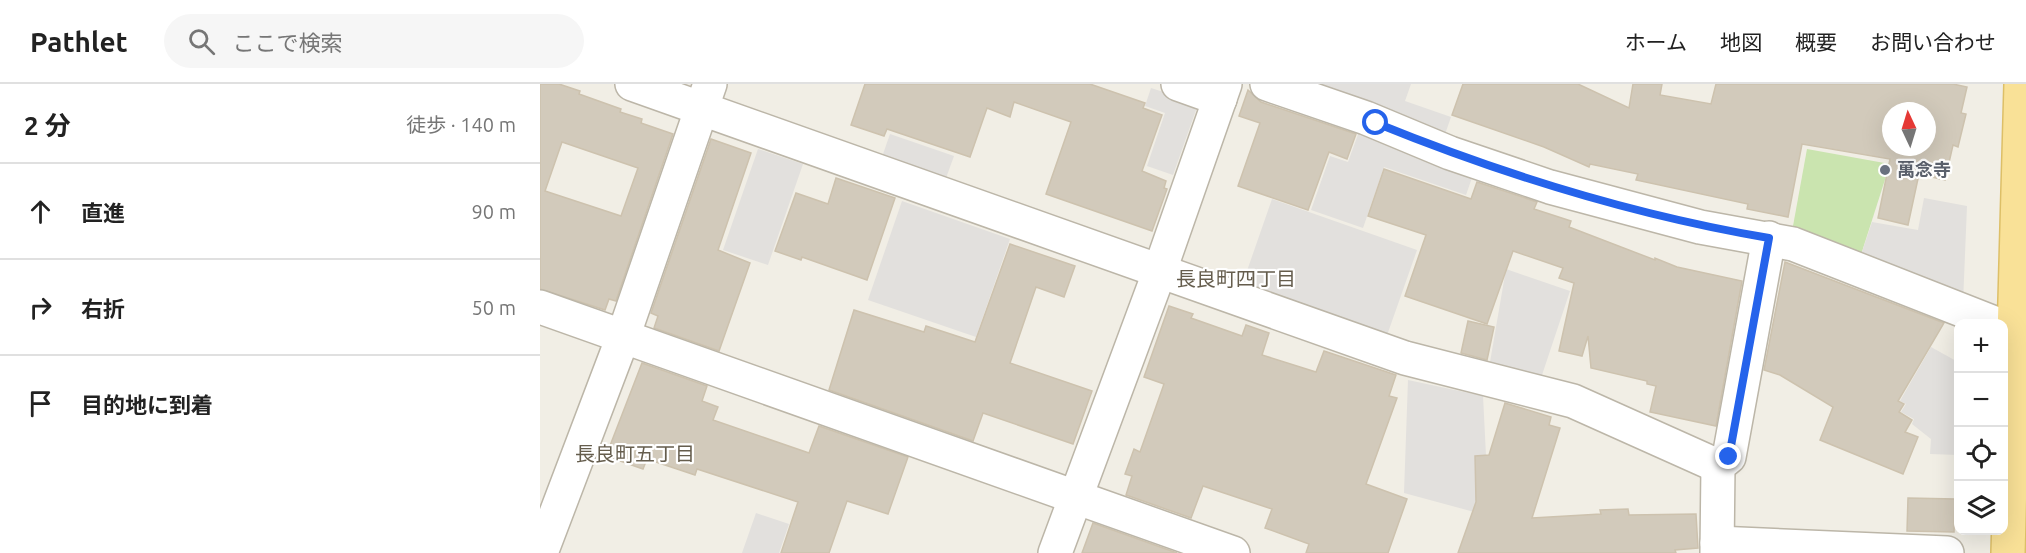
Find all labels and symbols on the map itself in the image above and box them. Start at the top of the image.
north arrow [1882,102,1936,156]
route start [1362,109,1388,135]
place label: 萬念寺 [1897,159,1951,179]
marker: 萬念寺 [1878,163,1892,177]
district label: 長良町四丁目 [1176,267,1296,290]
district label: 長良町五丁目 [575,442,695,465]
route end [1715,443,1741,469]

